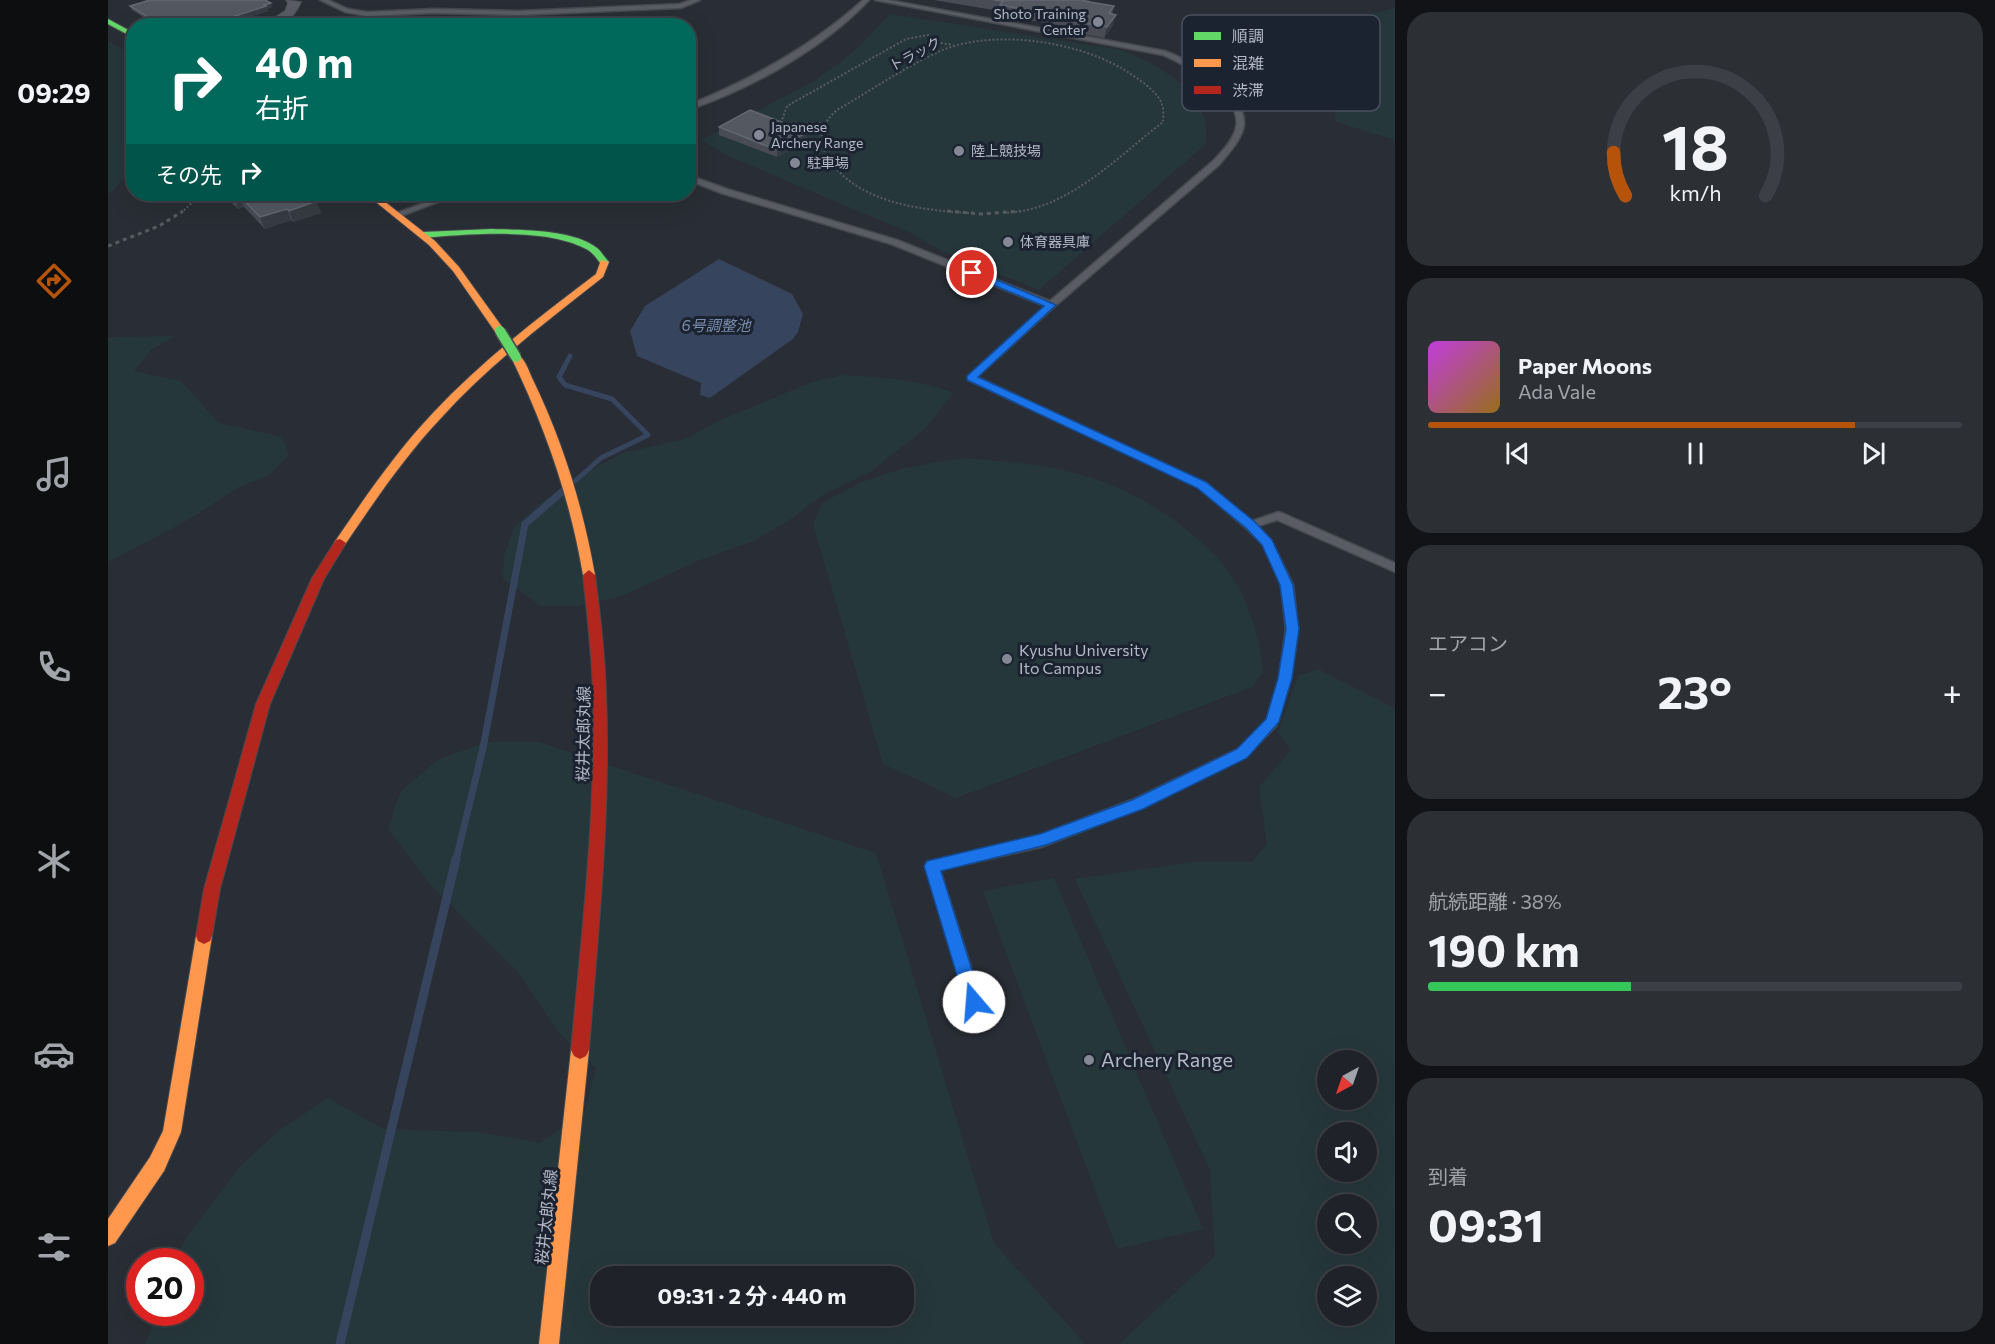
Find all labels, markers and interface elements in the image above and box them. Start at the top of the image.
place label: Shoto Training Center [993,5,1086,38]
marker: Shoto Training Center [1091,15,1105,29]
legend [1182,15,1380,111]
text: 順調 [1232,26,1264,45]
street label: トラック [886,33,943,74]
text: 40 m [255,35,353,87]
icon: right [156,42,234,120]
text: 混雑 [1232,53,1264,72]
text: 09:29 [17,76,91,109]
text: 渋滞 [1232,80,1264,99]
text: 右折 [255,91,309,124]
text: 18 [1662,107,1728,183]
place label: Japanese Archery Range [771,118,863,151]
marker: Japanese Archery Range [752,128,766,142]
place label: 陸上競技場 [971,142,1041,159]
marker: 陸上競技場 [952,144,966,158]
place label: 駐車場 [807,154,849,171]
icon: right [234,156,267,189]
marker: 駐車場 [788,156,802,170]
text: その先 [156,161,222,188]
text: km/h [1669,180,1721,206]
place label: 体育器具庫 [1020,233,1090,250]
marker: 体育器具庫 [1001,235,1015,249]
pin [946,247,997,298]
icon: arrive [955,256,988,289]
icon: directions [33,260,75,302]
water label: 6号調整池 [681,316,753,334]
text: Paper Moons [1518,352,1652,379]
text: Ada Vale [1518,379,1596,403]
icon: previous [1501,437,1534,470]
icon: pause [1679,437,1712,470]
icon: next [1857,437,1890,470]
icon: music [33,453,75,495]
text: エアコン [1428,631,1508,655]
place label: Kyushu University Ito Campus [1019,640,1149,677]
icon: phone [33,646,75,688]
marker: Kyushu University Ito Campus [1000,652,1014,666]
text: 23° [1658,663,1732,718]
text: − [1428,671,1447,712]
text: + [1943,671,1962,712]
street label: 桜井太郎丸線 [572,686,593,782]
icon: climate [33,840,75,882]
text: 航続距離 · 38% [1428,889,1562,913]
text: 190 km [1428,921,1580,976]
position arrow [942,970,1006,1034]
icon: car [33,1033,75,1075]
place label: Archery Range [1101,1047,1233,1071]
north arrow [1317,1050,1377,1110]
map controls [1317,1050,1377,1326]
marker: Archery Range [1082,1053,1096,1067]
button: sound [1317,1122,1377,1182]
text: 到着 [1428,1164,1468,1188]
street label: 桜井太郎丸線 [531,1168,560,1266]
button: search [1317,1194,1377,1254]
text: 09:31 [1428,1196,1544,1251]
icon: filters [33,1226,75,1268]
speed limit sign: 20 [126,1248,204,1326]
button: layers [1317,1266,1377,1326]
text: 09:31 · 2 分 · 440 m [658,1282,846,1309]

